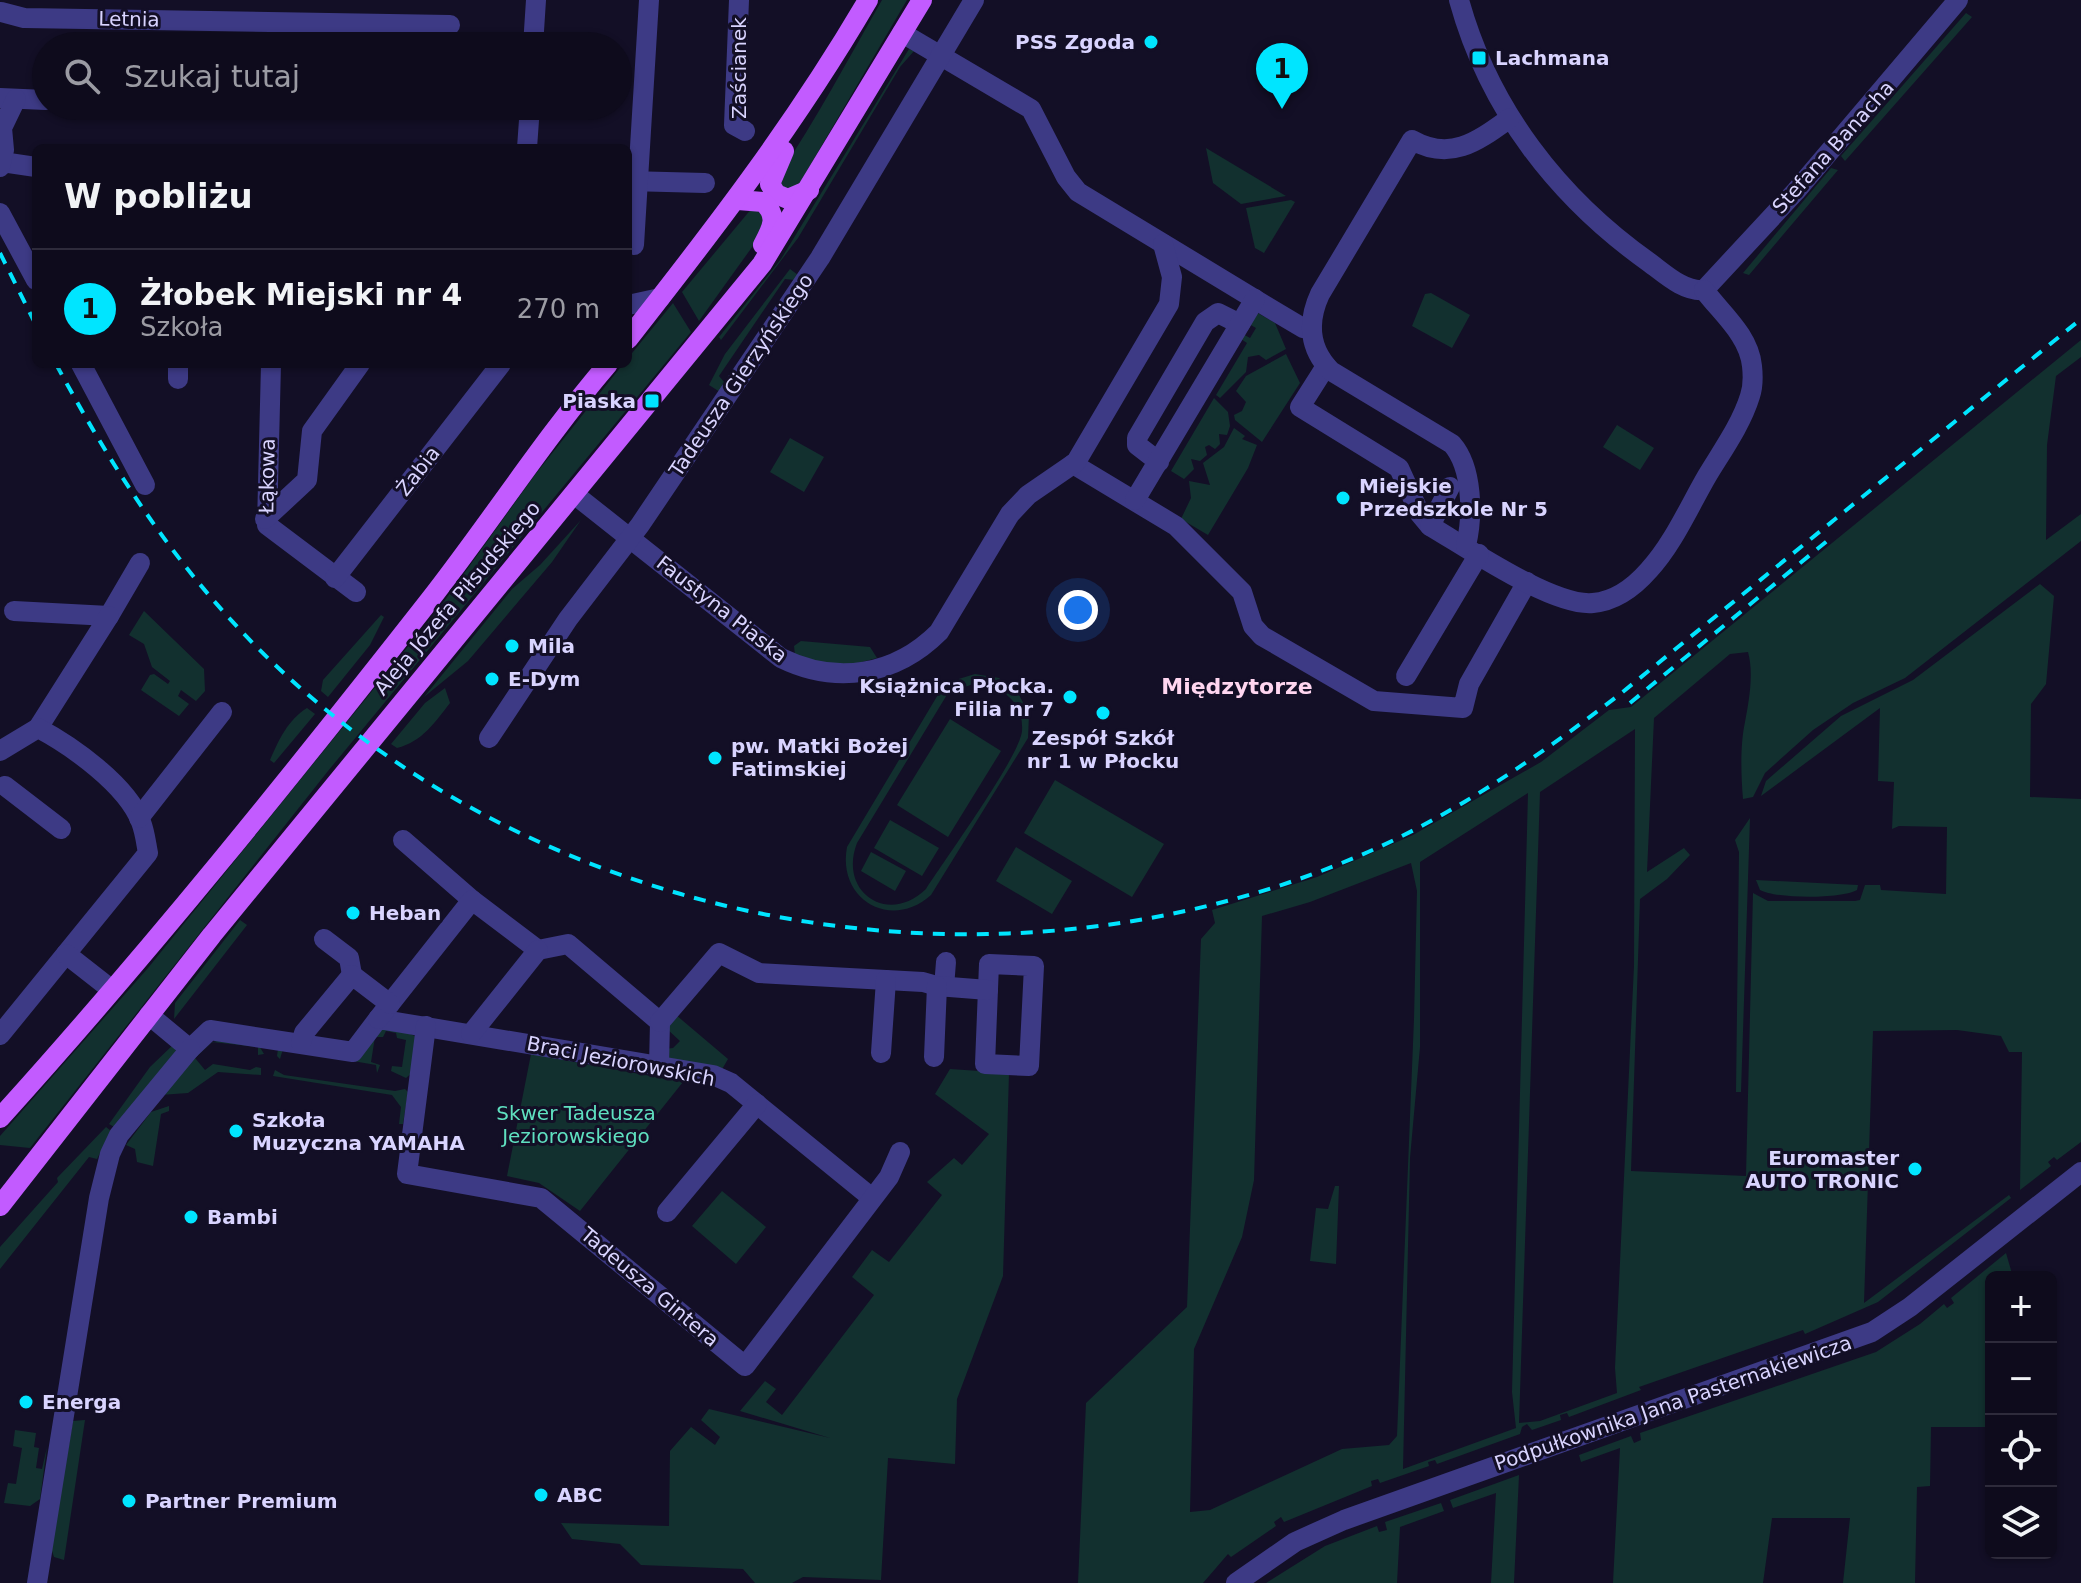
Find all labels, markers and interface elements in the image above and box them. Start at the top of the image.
street label: Letnia [98,6,160,32]
street label: Zaścianek [727,17,751,119]
place label: PSS Zgoda [1015,30,1135,54]
search box [32,32,632,120]
marker: PSS Zgoda [1142,33,1160,51]
pin: 1 [1256,43,1308,109]
place label: Lachmana [1495,46,1609,70]
marker: Lachmana [1470,49,1488,67]
icon: search [60,54,104,98]
text: Szukaj tutaj [124,59,300,94]
street label: Stefana Banacha [1767,76,1899,218]
text: W pobliżu [64,176,253,216]
street label: Tadeusza Gierzyńskiego [663,269,818,482]
text: Żłobek Miejski nr 4 [140,277,463,312]
text: 1 [81,294,99,324]
text: 270 m [517,294,600,324]
text: Szkoła [140,312,224,342]
place label: Piaska [562,389,636,413]
marker: Piaska [643,392,661,410]
street label: Łąkowa [254,438,280,515]
street label: Żabia [391,441,445,501]
place label: Miejskie Przedszkole Nr 5 [1359,474,1548,521]
marker: Miejskie Przedszkole Nr 5 [1334,489,1352,507]
street label: Aleja Józefa Piłsudskiego [369,496,545,700]
street label: Faustyna Piaska [652,550,792,668]
your location [1058,590,1098,630]
place label: Mila [528,634,575,658]
marker: Mila [503,637,521,655]
place label: E-Dym [508,667,580,691]
marker: E-Dym [483,670,501,688]
place label: Książnica Płocka. Filia nr 7 [859,674,1054,721]
district label: Międzytorze [1161,674,1313,699]
marker: Książnica Płocka. Filia nr 7 [1061,688,1079,706]
marker: Zespół Szkół nr 1 w Płocku [1094,704,1112,722]
place label: Zespół Szkół nr 1 w Płocku [1027,726,1179,773]
place label: pw. Matki Bożej Fatimskiej [731,734,908,781]
marker: pw. Matki Bożej Fatimskiej [706,749,724,767]
place label: Heban [369,901,441,925]
marker: Heban [344,904,362,922]
street label: Braci Jeziorowskich [525,1031,717,1091]
park label: Skwer Tadeusza Jeziorowskiego [496,1101,656,1148]
place label: Szkoła Muzyczna YAMAHA [252,1108,465,1155]
marker: Szkoła Muzyczna YAMAHA [227,1122,245,1140]
place label: Euromaster AUTO TRONIC [1745,1146,1899,1193]
marker: Euromaster AUTO TRONIC [1906,1160,1924,1178]
place label: Bambi [207,1205,278,1229]
marker: Bambi [182,1208,200,1226]
street label: Tadeusza Gintera [575,1222,724,1352]
map controls [1985,1271,2057,1559]
button: + [1985,1271,2057,1343]
street label: Podpułkownika Jana Pasternakiewicza [1491,1330,1855,1476]
button: − [1985,1343,2057,1415]
place label: Energa [42,1390,121,1414]
marker: Energa [17,1393,35,1411]
button: locate [1985,1415,2057,1487]
place label: ABC [557,1483,602,1507]
marker: ABC [532,1486,550,1504]
button: layers [1985,1487,2057,1559]
place label: Partner Premium [145,1489,338,1513]
marker: Partner Premium [120,1492,138,1510]

